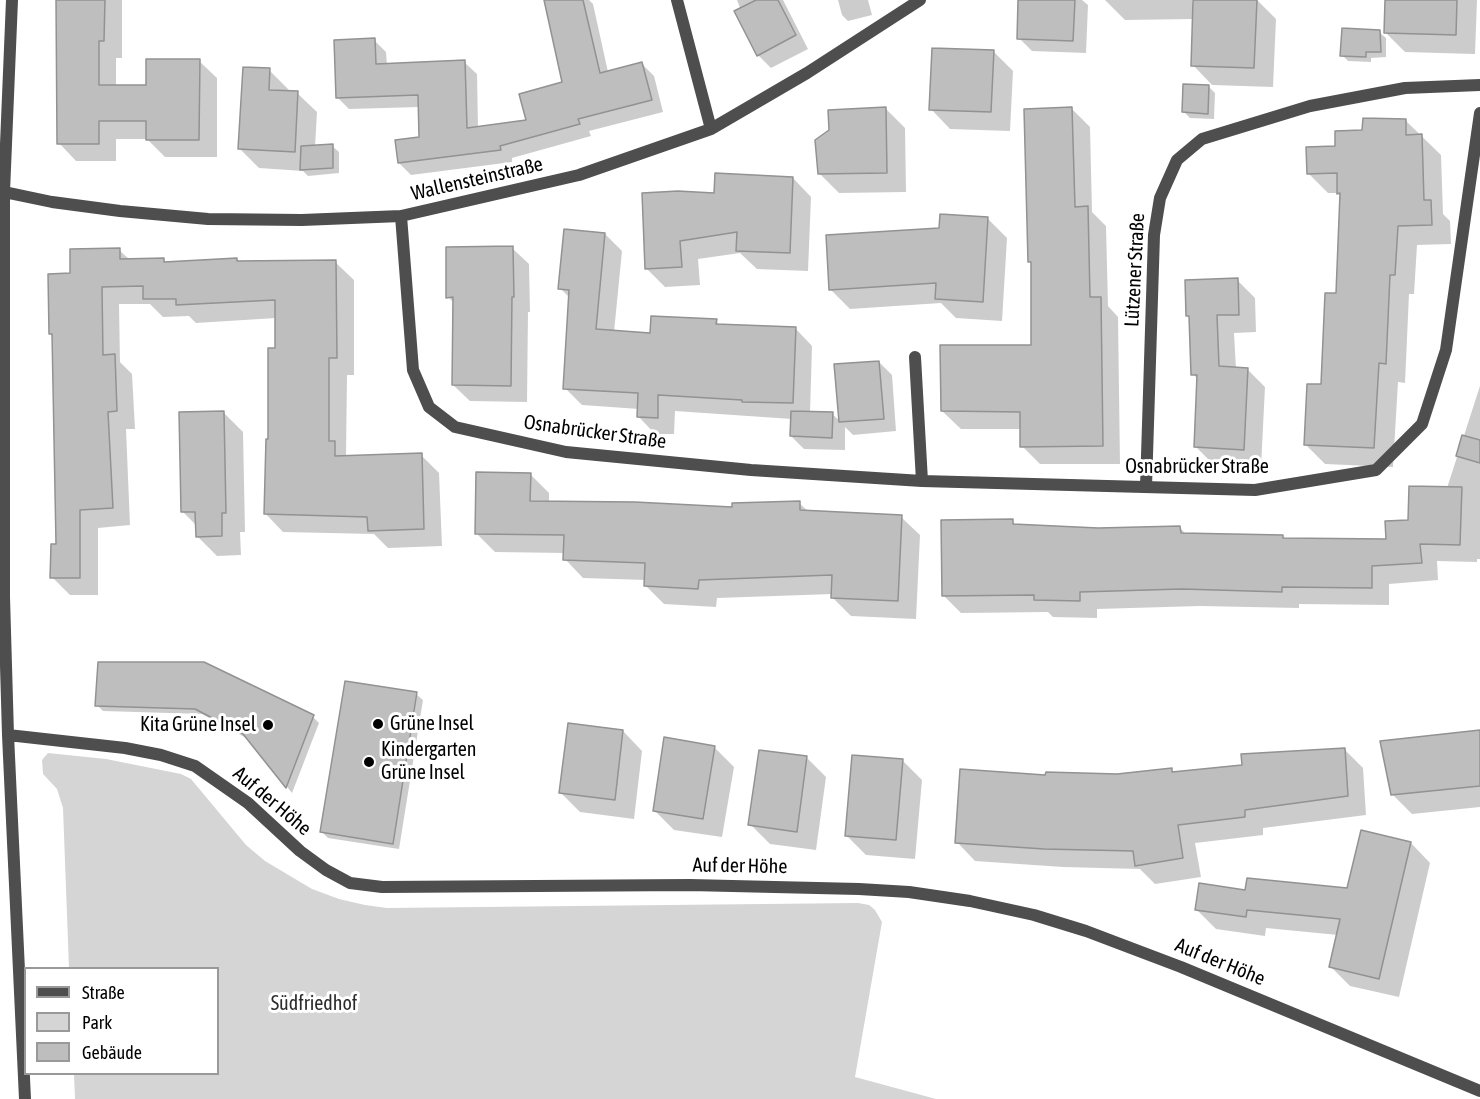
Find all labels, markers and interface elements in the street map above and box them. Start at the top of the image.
street label: Wallensteinstraße [409,152,545,206]
street label: Lützener Straße [1120,212,1150,328]
street label: Osnabrücker Straße [522,410,668,454]
street label: Osnabrücker Straße [1125,455,1269,479]
place label: Grüne Insel [390,712,474,736]
place label: Kita Grüne Insel [140,713,256,737]
marker: Grüne Insel [371,717,385,731]
marker: Kita Grüne Insel [261,718,275,732]
place label: Kindergarten Grüne Insel [381,738,476,785]
marker: Kindergarten Grüne Insel [362,755,376,769]
street label: Auf der Höhe [228,761,316,841]
street label: Auf der Höhe [692,853,788,879]
street label: Auf der Höhe [1172,933,1268,991]
legend [24,967,219,1075]
text: Straße [82,982,125,1003]
park label: Südfriedhof [271,992,357,1016]
text: Park [82,1012,112,1033]
text: Gebäude [82,1042,142,1063]

